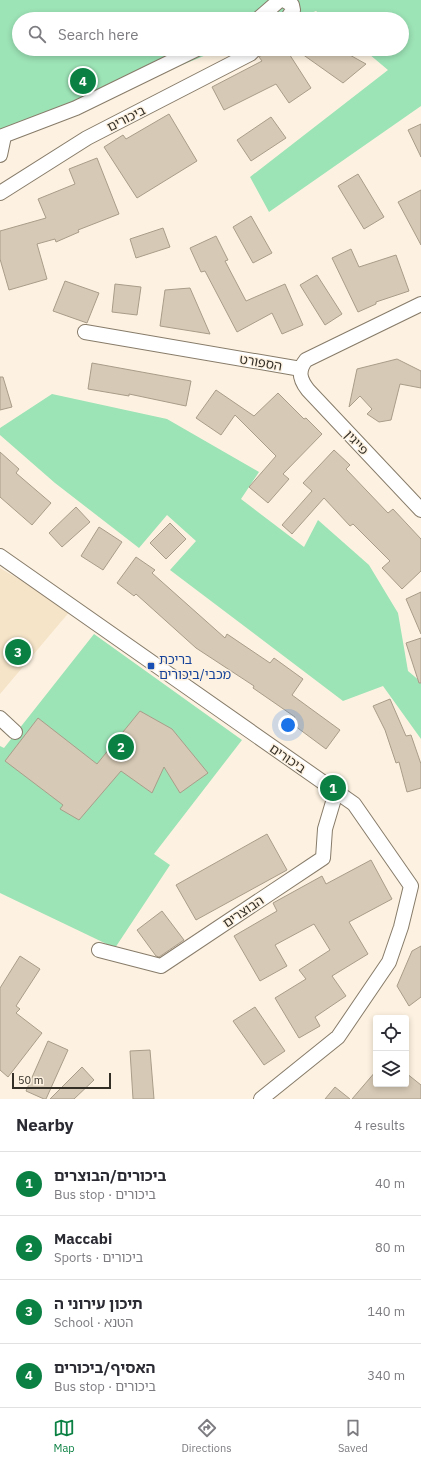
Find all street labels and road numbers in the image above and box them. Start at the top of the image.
street label: ביכורים [104,102,148,135]
street label: הספורט [238,350,283,375]
street label: פייגין [341,426,373,459]
street label: ביכורים [266,740,309,777]
street label: הבוצרים [220,892,267,931]

